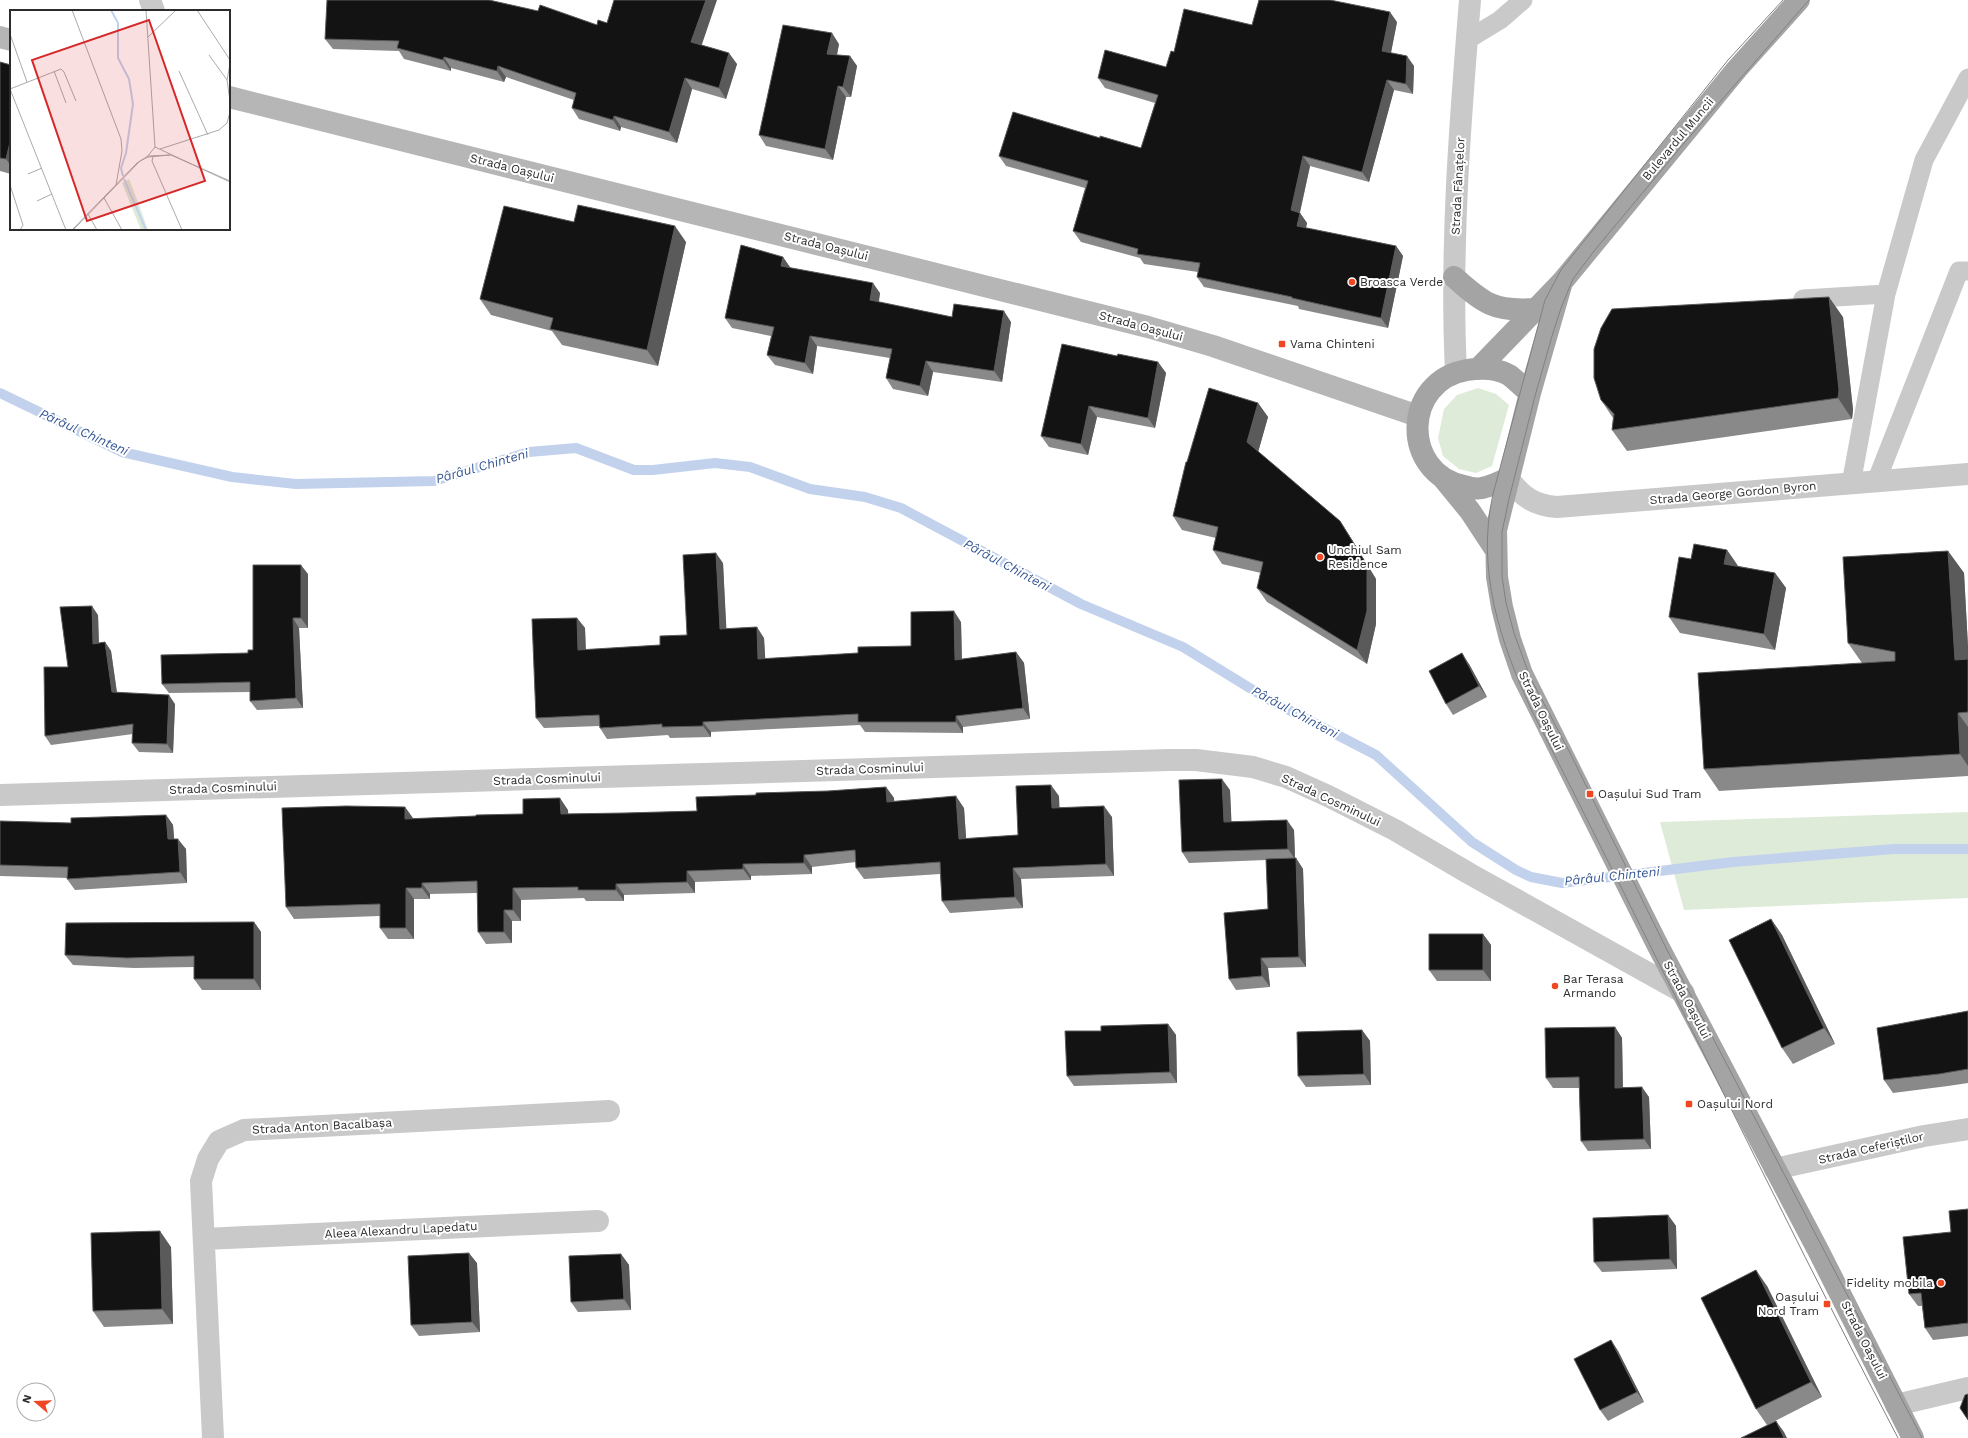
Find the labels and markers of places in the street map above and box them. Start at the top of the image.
place label: Broasca Verde [1360,275,1443,289]
marker: Broasca Verde [1347,277,1357,287]
place label: Vama Chinteni [1290,337,1375,351]
marker: Vama Chinteni [1277,339,1287,349]
place label: Unchiul Sam Residence [1328,543,1402,571]
marker: Unchiul Sam Residence [1315,552,1325,562]
place label: Oașului Sud Tram [1598,787,1702,801]
marker: Oașului Sud Tram [1585,789,1595,799]
place label: Bar Terasa Armando [1563,972,1624,1000]
marker: Bar Terasa Armando [1550,981,1560,991]
place label: Oașului Nord [1697,1097,1773,1111]
marker: Oașului Nord [1684,1099,1694,1109]
place label: Fidelity mobila [1846,1276,1933,1290]
marker: Fidelity mobila [1936,1278,1946,1288]
place label: Oașului Nord Tram [1758,1290,1819,1318]
marker: Oașului Nord Tram [1822,1299,1832,1309]

